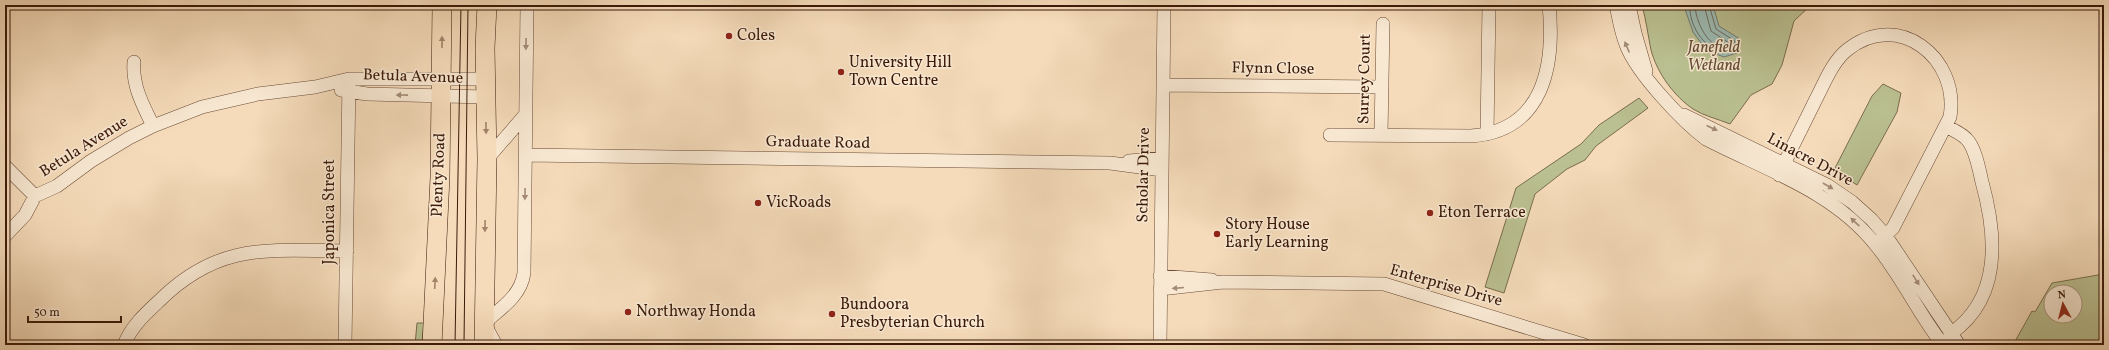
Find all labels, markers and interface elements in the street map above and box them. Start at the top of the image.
place label: Coles [737,25,775,47]
marker: Coles [724,31,734,41]
street label: Surrey Court [1353,33,1377,124]
one-way arrow [438,36,445,48]
park label: Janefield Wetland [1686,37,1741,77]
one-way arrow [523,38,529,51]
one-way arrow [1624,42,1630,53]
place label: University Hill Town Centre [849,52,952,92]
street label: Flynn Close [1231,57,1315,81]
street label: Betula Avenue [362,64,464,90]
marker: University Hill Town Centre [836,67,846,77]
one-way arrow [396,91,408,98]
street label: Betula Avenue [36,111,132,183]
one-way arrow [483,122,489,135]
one-way arrow [1706,125,1717,131]
street label: Scholar Drive [1132,127,1156,223]
street label: Linacre Drive [1763,128,1857,192]
street label: Graduate Road [766,131,870,155]
street label: Plenty Road [427,132,451,218]
street label: Japonica Street [319,159,341,265]
one-way arrow [1822,183,1834,190]
one-way arrow [522,188,528,201]
place label: VicRoads [766,192,831,214]
marker: VicRoads [753,198,763,208]
place label: Eton Terrace [1438,202,1526,224]
marker: Eton Terrace [1425,208,1435,218]
place label: Story House Early Learning [1225,214,1329,254]
one-way arrow [1850,218,1860,227]
one-way arrow [482,220,488,233]
marker: Story House Early Learning [1212,229,1222,239]
street label: Enterprise Drive [1387,259,1505,313]
one-way arrow [1912,274,1919,286]
one-way arrow [432,277,439,289]
north arrow [2043,284,2083,324]
one-way arrow [1172,285,1184,291]
text: N [2057,288,2067,303]
place label: Bundoora Presbyterian Church [840,294,985,334]
scale bar [28,298,121,324]
place label: Northway Honda [636,301,756,323]
text: 50 m [34,305,60,321]
marker: Northway Honda [623,307,633,317]
marker: Bundoora Presbyterian Church [827,309,837,319]

